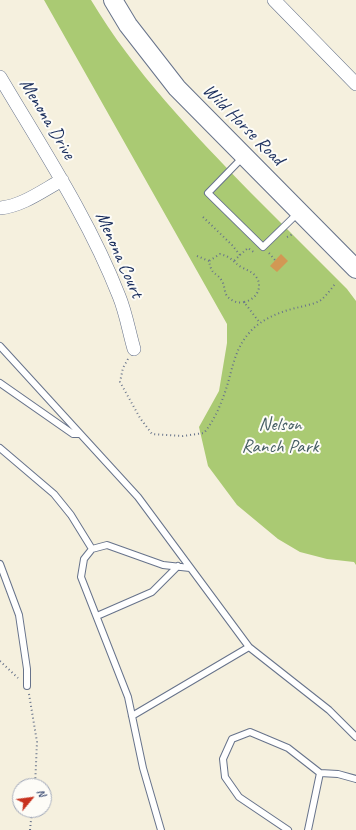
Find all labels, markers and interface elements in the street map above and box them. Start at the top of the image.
street label: Menona Drive [14,74,80,164]
street label: Wild Horse Road [197,79,289,171]
street label: Menona Court [90,208,148,302]
park label: Nelson Ranch Park [242,414,318,458]
north arrow [12,778,52,818]
text: N [34,786,49,799]

